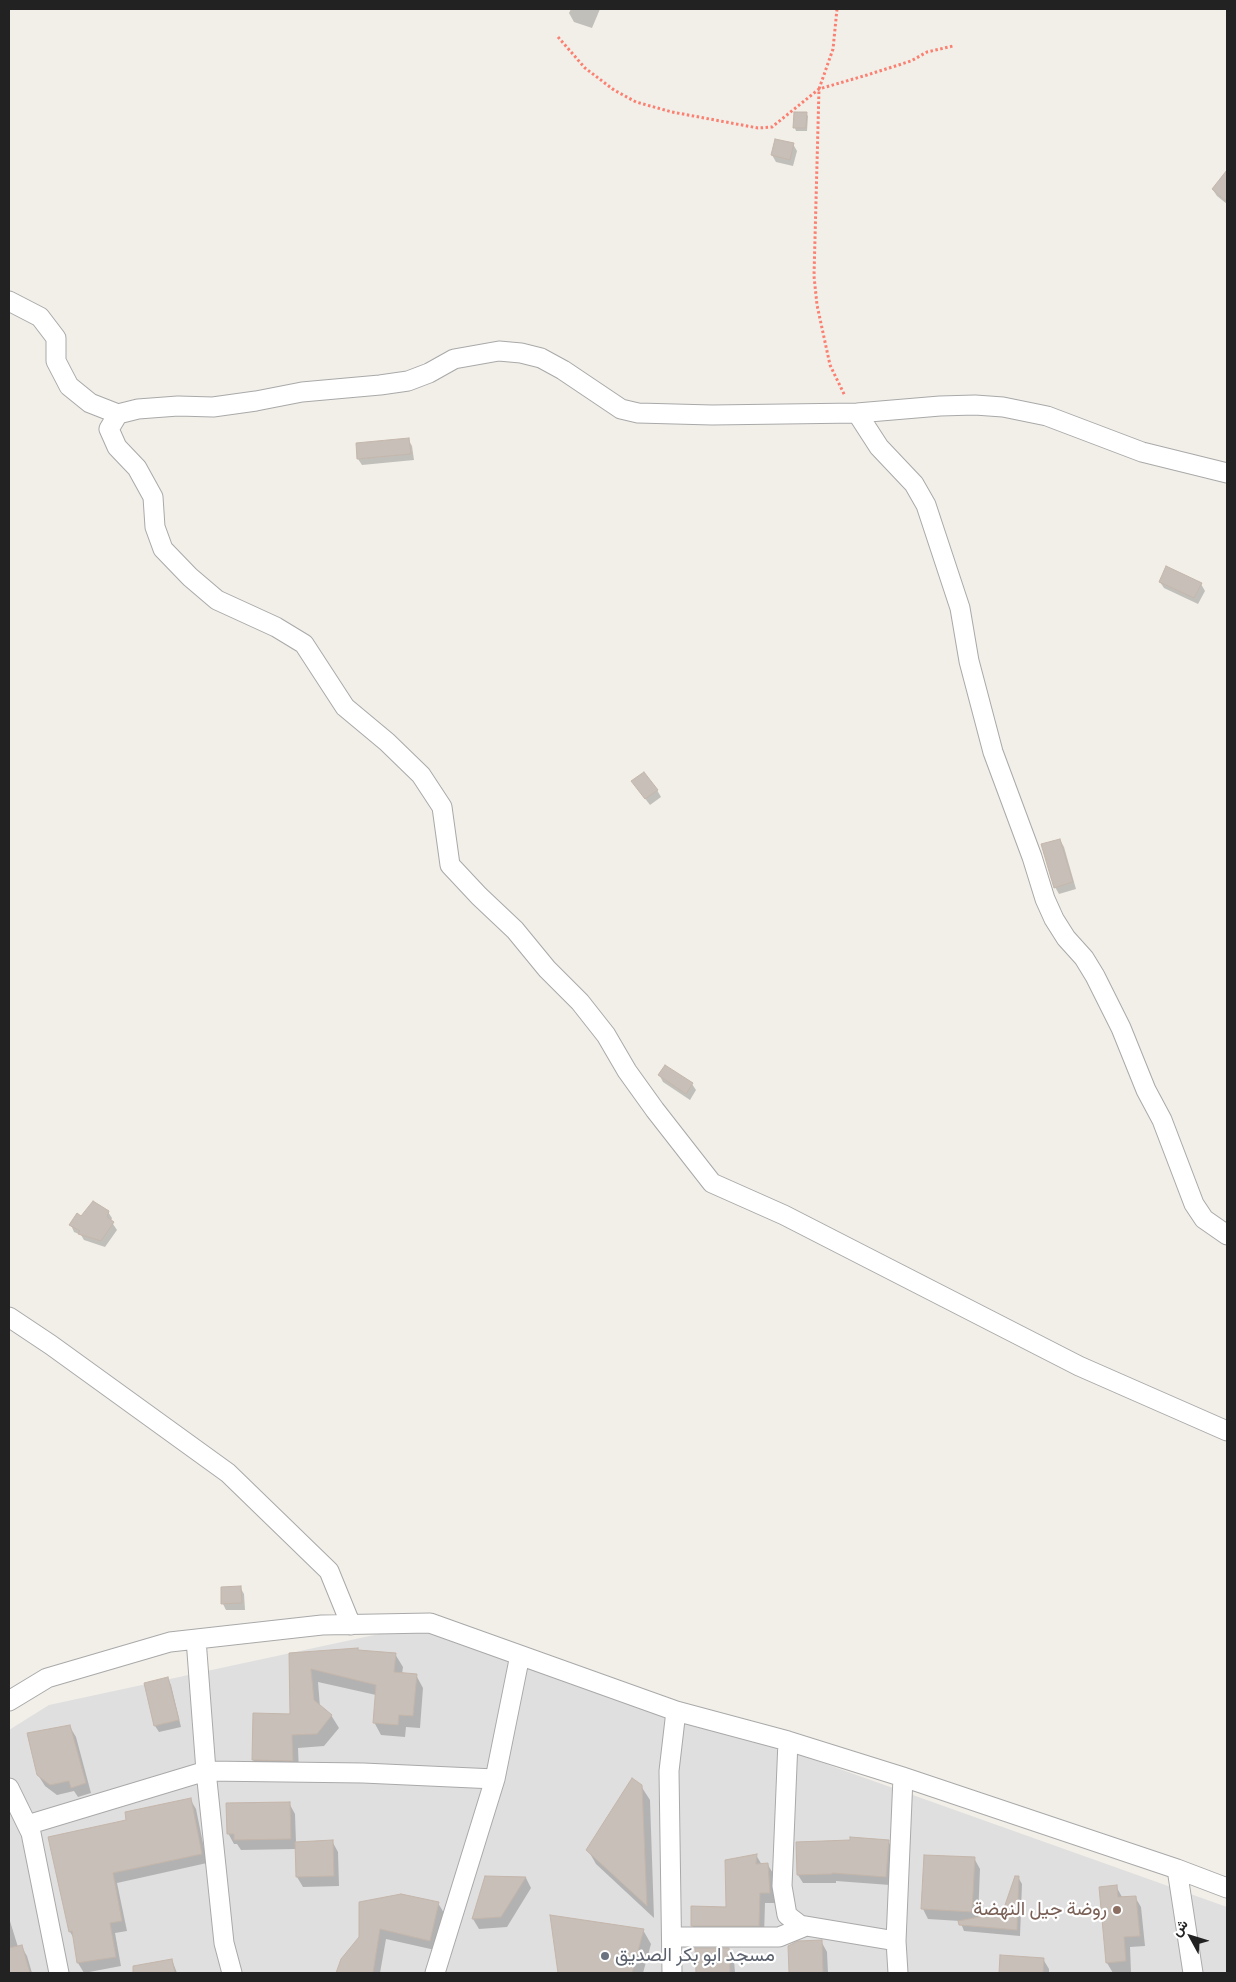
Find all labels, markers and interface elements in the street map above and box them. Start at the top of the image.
place label: روضة جيل النهضة [973,1899,1107,1921]
marker: روضة جيل النهضة [1111,1904,1123,1916]
north arrow [1166,1912,1216,1962]
text: ش [1165,1914,1192,1940]
place label: مسجد ابو بكر الصديق [615,1945,775,1967]
marker: مسجد ابو بكر الصديق [599,1950,611,1962]

